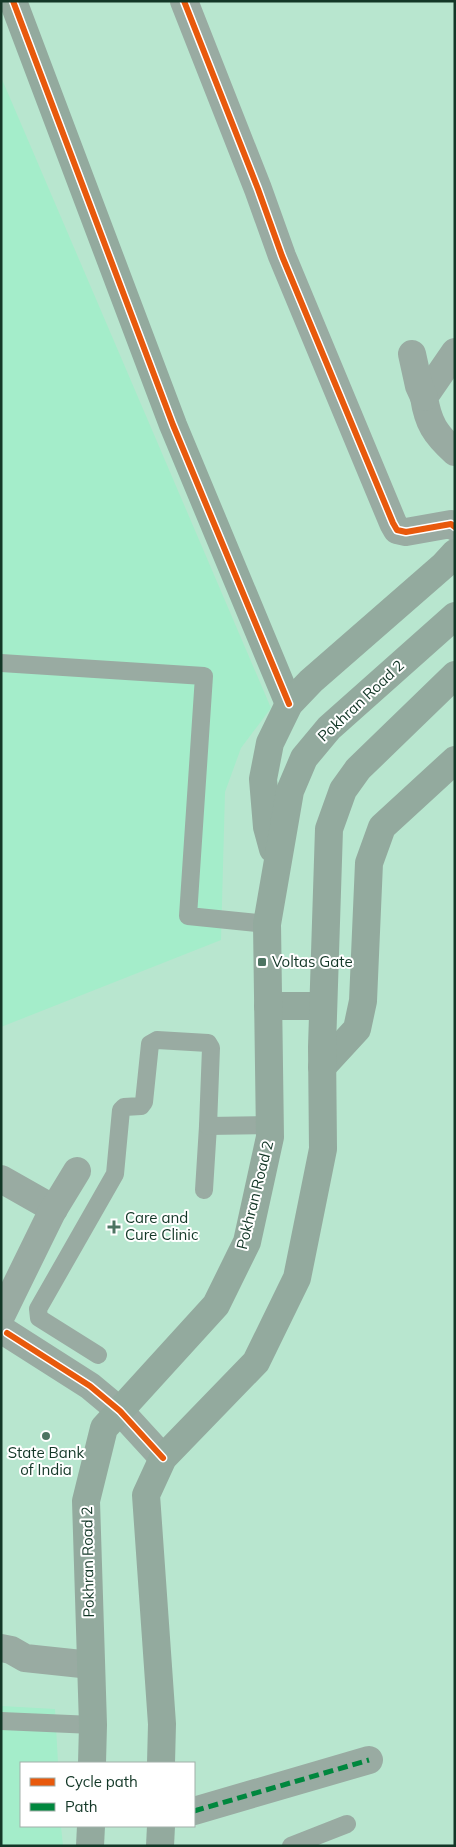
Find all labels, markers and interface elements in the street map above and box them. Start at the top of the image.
street label: Pokhran Road 2 [313,656,408,746]
place label: Voltas Gate [272,952,353,971]
marker: Voltas Gate [256,956,268,968]
street label: Pokhran Road 2 [232,1139,277,1251]
place label: Care and Cure Clinic [125,1208,198,1244]
marker: Care and Cure Clinic [107,1220,121,1234]
marker: State Bank of India [40,1430,52,1442]
place label: State Bank of India [8,1443,85,1479]
street label: Pokhran Road 2 [77,1506,98,1618]
legend [20,1762,195,1827]
text: Cycle path [65,1772,138,1791]
text: Path [65,1797,97,1816]

